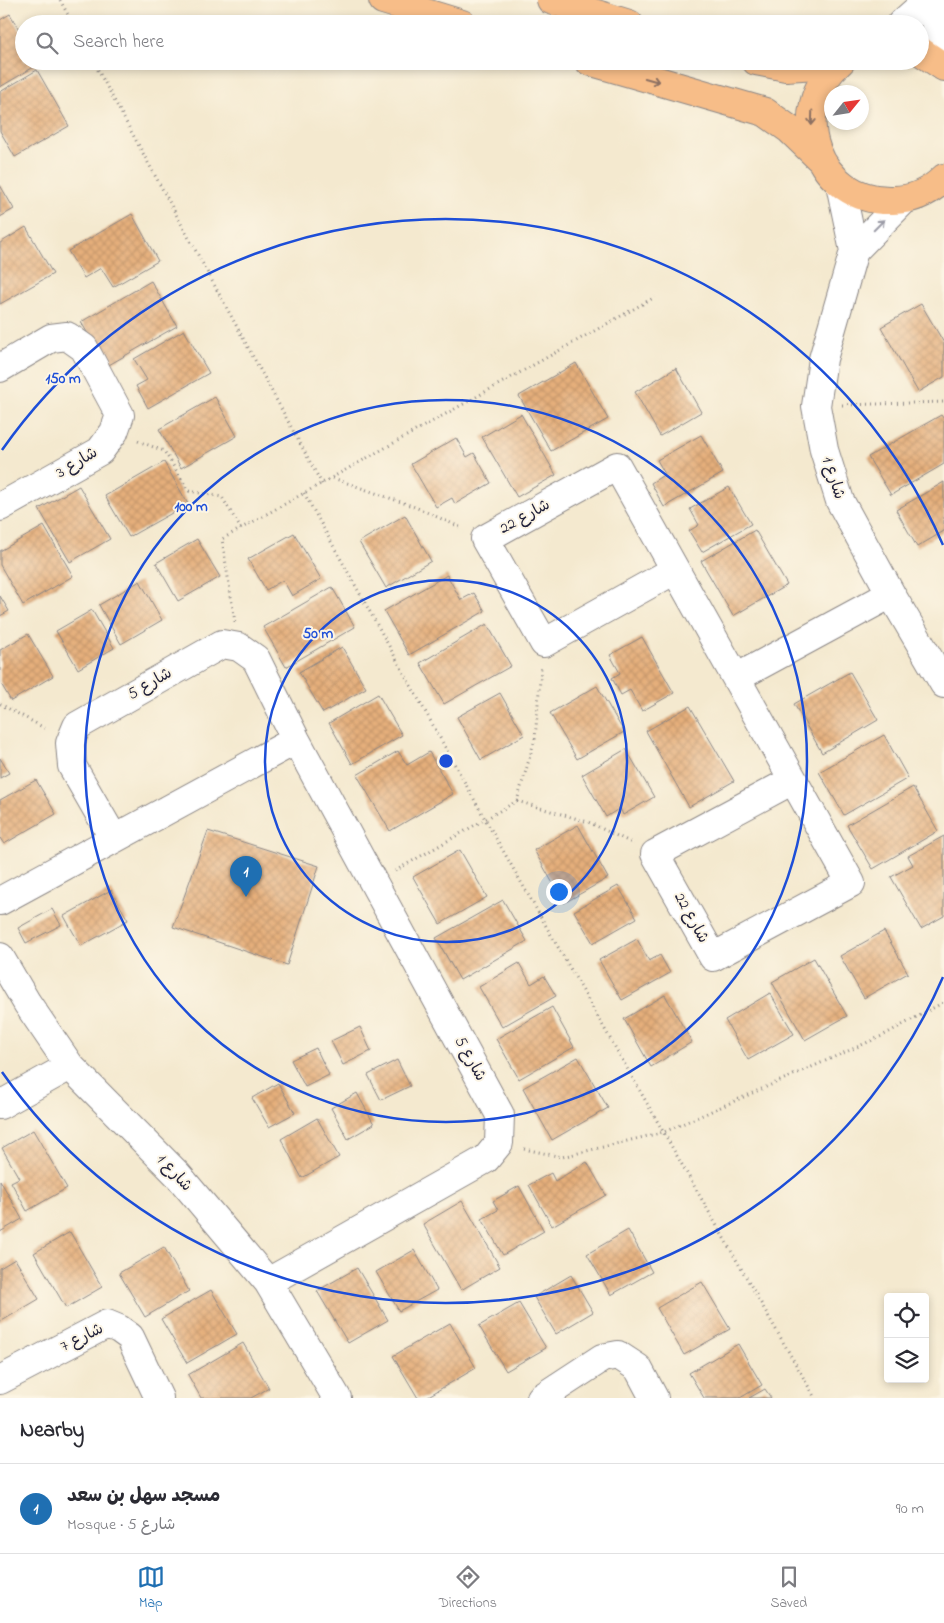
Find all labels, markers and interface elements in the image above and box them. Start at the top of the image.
search box [15,15,929,70]
icon: search [33,29,61,57]
text: Search here [73,29,164,56]
one-way arrow [644,75,660,85]
north arrow [824,85,869,130]
one-way arrow [807,110,817,126]
one-way arrow [873,219,885,232]
text: 150 m [45,368,81,390]
street label: شارع 3 [51,441,103,485]
street label: شارع 1 [815,454,851,502]
street label: شارع 22 [495,493,555,541]
text: 100 m [174,496,208,518]
text: 50 m [303,623,334,645]
street label: شارع 5 [123,662,177,706]
centre of rings [437,752,455,770]
pin: 1 [230,856,262,897]
your location [546,879,572,905]
street label: شارع 22 [667,888,715,948]
street label: شارع 5 [448,1032,492,1086]
street label: شارع 1 [150,1149,198,1197]
map controls [884,1293,929,1383]
button: locate [884,1293,929,1338]
street label: شارع 7 [56,1317,108,1359]
button: layers [884,1338,929,1383]
text: Nearby [20,1416,84,1446]
text: مسجد سهل بن سعد [67,1483,220,1510]
text: 1 [33,1497,39,1521]
text: 90 m [896,1497,924,1521]
text: Mosque · شارع 5 [67,1513,175,1537]
tab: Map [137,1563,165,1614]
tab: Directions [439,1563,497,1614]
tab: Saved [771,1563,807,1614]

